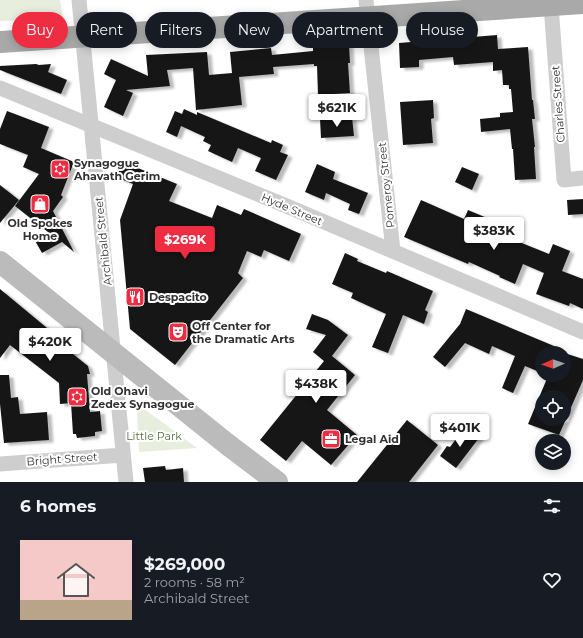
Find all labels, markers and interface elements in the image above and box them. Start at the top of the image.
chip: Buy [12,12,68,48]
chip: Rent [76,12,137,48]
chip: Filters [145,12,216,48]
chip: New [224,12,284,48]
chip: Apartment [292,12,398,48]
chip: House [406,12,478,48]
street label: Charles Street [548,64,568,143]
pin: $621K [309,94,365,128]
text: $621K [318,99,356,115]
street label: Pomeroy Street [374,141,397,229]
place label: Synagogue Ahavath Gerim [73,156,160,183]
synagogue icon: Synagogue Ahavath Gerim [49,158,71,180]
street label: Hyde Street [259,190,325,228]
shop icon: Old Spokes Home [29,193,51,215]
street label: Archibald Street [91,195,115,286]
place label: Old Spokes Home [8,216,73,243]
pin: $383K [466,217,522,251]
text: $383K [473,222,515,238]
pin: $269K [157,226,213,260]
text: $269K [164,231,206,247]
restaurant icon: Despacito [124,286,146,308]
place label: Despacito [149,290,207,304]
place label: Off Center for the Dramatic Arts [192,319,295,346]
theatre icon: Off Center for the Dramatic Arts [167,321,189,343]
pin: $420K [22,328,78,362]
text: $420K [28,333,72,349]
north arrow [535,346,571,382]
map controls [535,346,571,470]
pin: $438K [288,370,344,404]
text: $438K [294,375,338,391]
place label: Old Ohavi Zedex Synagogue [91,384,194,411]
synagogue icon: Old Ohavi Zedex Synagogue [66,386,88,408]
button: locate [535,390,571,426]
pin: $401K [432,414,488,448]
text: $401K [440,419,480,435]
office icon: Legal Aid [320,428,342,450]
park label: Little Park [126,429,182,443]
place label: Legal Aid [345,432,399,446]
button: layers [535,434,571,470]
street label: Bright Street [26,449,99,468]
icon: filters [541,495,563,517]
text: 6 homes [20,496,96,516]
text: $269,000 [144,554,225,574]
icon: home [52,556,100,604]
icon: heart [541,569,563,591]
text: 2 rooms · 58 m² [144,574,245,590]
text: Archibald Street [144,590,249,606]

